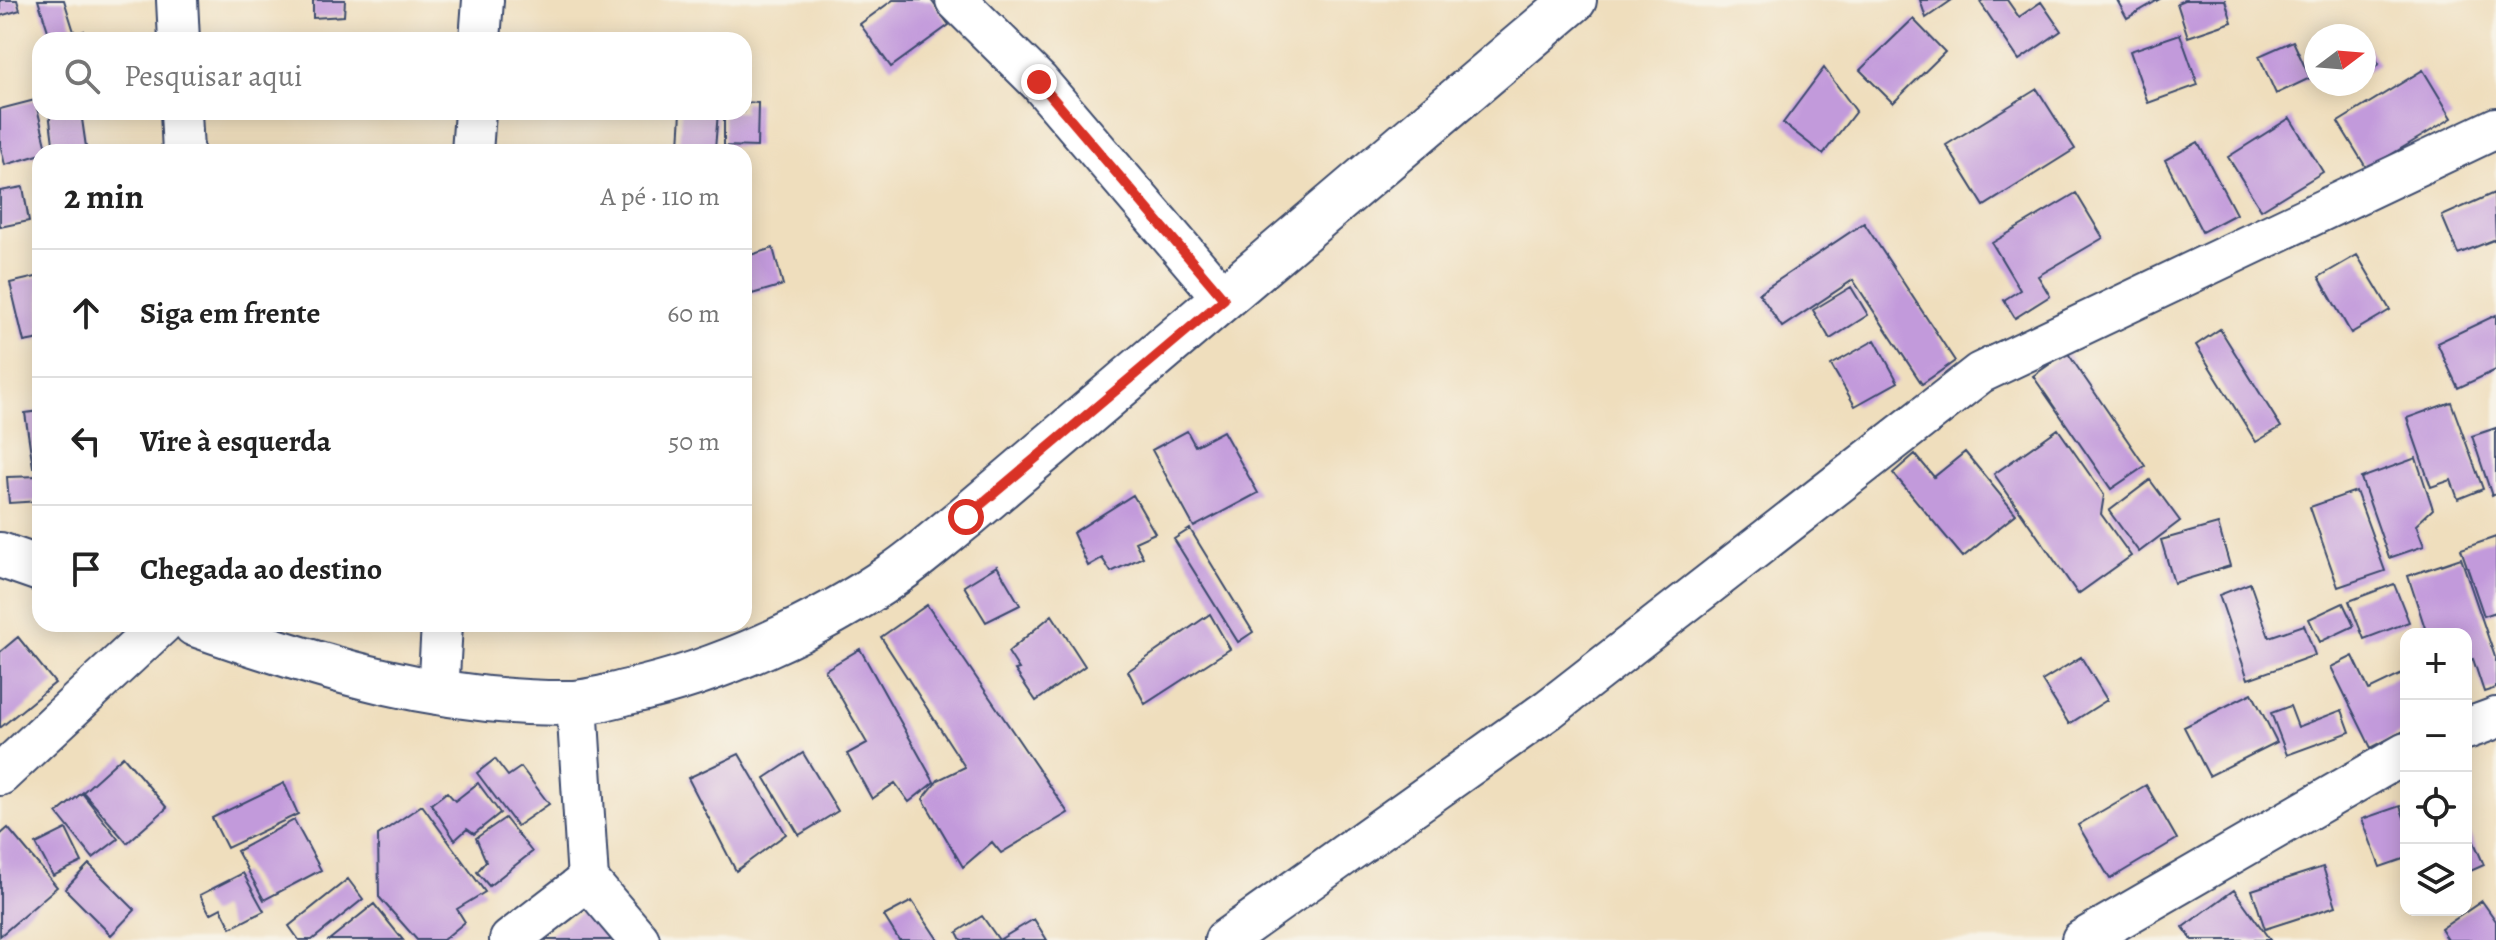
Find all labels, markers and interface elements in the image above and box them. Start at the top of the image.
north arrow [2304,24,2376,96]
search box [32,32,752,120]
icon: search [60,54,104,98]
text: Pesquisar aqui [124,56,302,96]
route end [1021,64,1057,100]
text: 2 min [64,173,144,220]
text: A pé · 110 m [600,179,720,214]
icon: ahead [64,291,108,335]
text: Siga em frente [140,293,320,333]
text: 60 m [667,296,720,331]
icon: left [64,419,108,463]
text: Vire à esquerda [140,421,331,461]
text: 50 m [668,424,720,459]
route start [948,499,984,535]
icon: arrive [64,547,108,591]
text: Chegada ao destino [140,549,382,589]
map controls [2400,628,2472,916]
button: + [2400,628,2472,700]
button: − [2400,700,2472,772]
button: locate [2400,772,2472,844]
button: layers [2400,844,2472,916]

